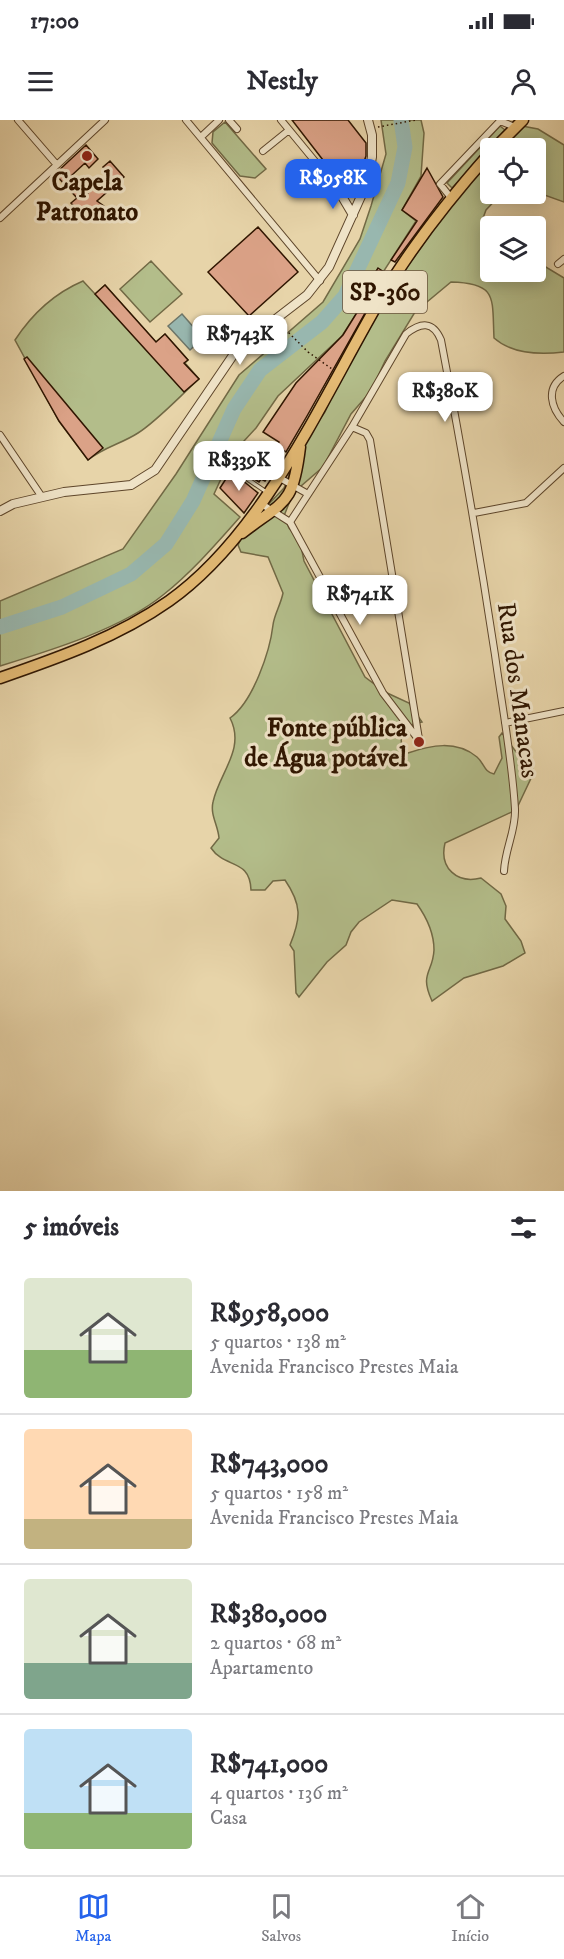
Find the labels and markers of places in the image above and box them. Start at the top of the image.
marker: Capela Patronato [80,149,94,163]
pin: R$958K [284,159,382,210]
place label: Capela Patronato [36,166,139,229]
pin: R$743K [191,315,289,366]
pin: R$380K [396,372,494,423]
pin: R$339K [190,441,288,492]
pin: R$741K [311,575,409,626]
place label: Fonte pública de Água potável [244,712,408,775]
marker: Fonte pública de Água potável [412,735,426,749]

